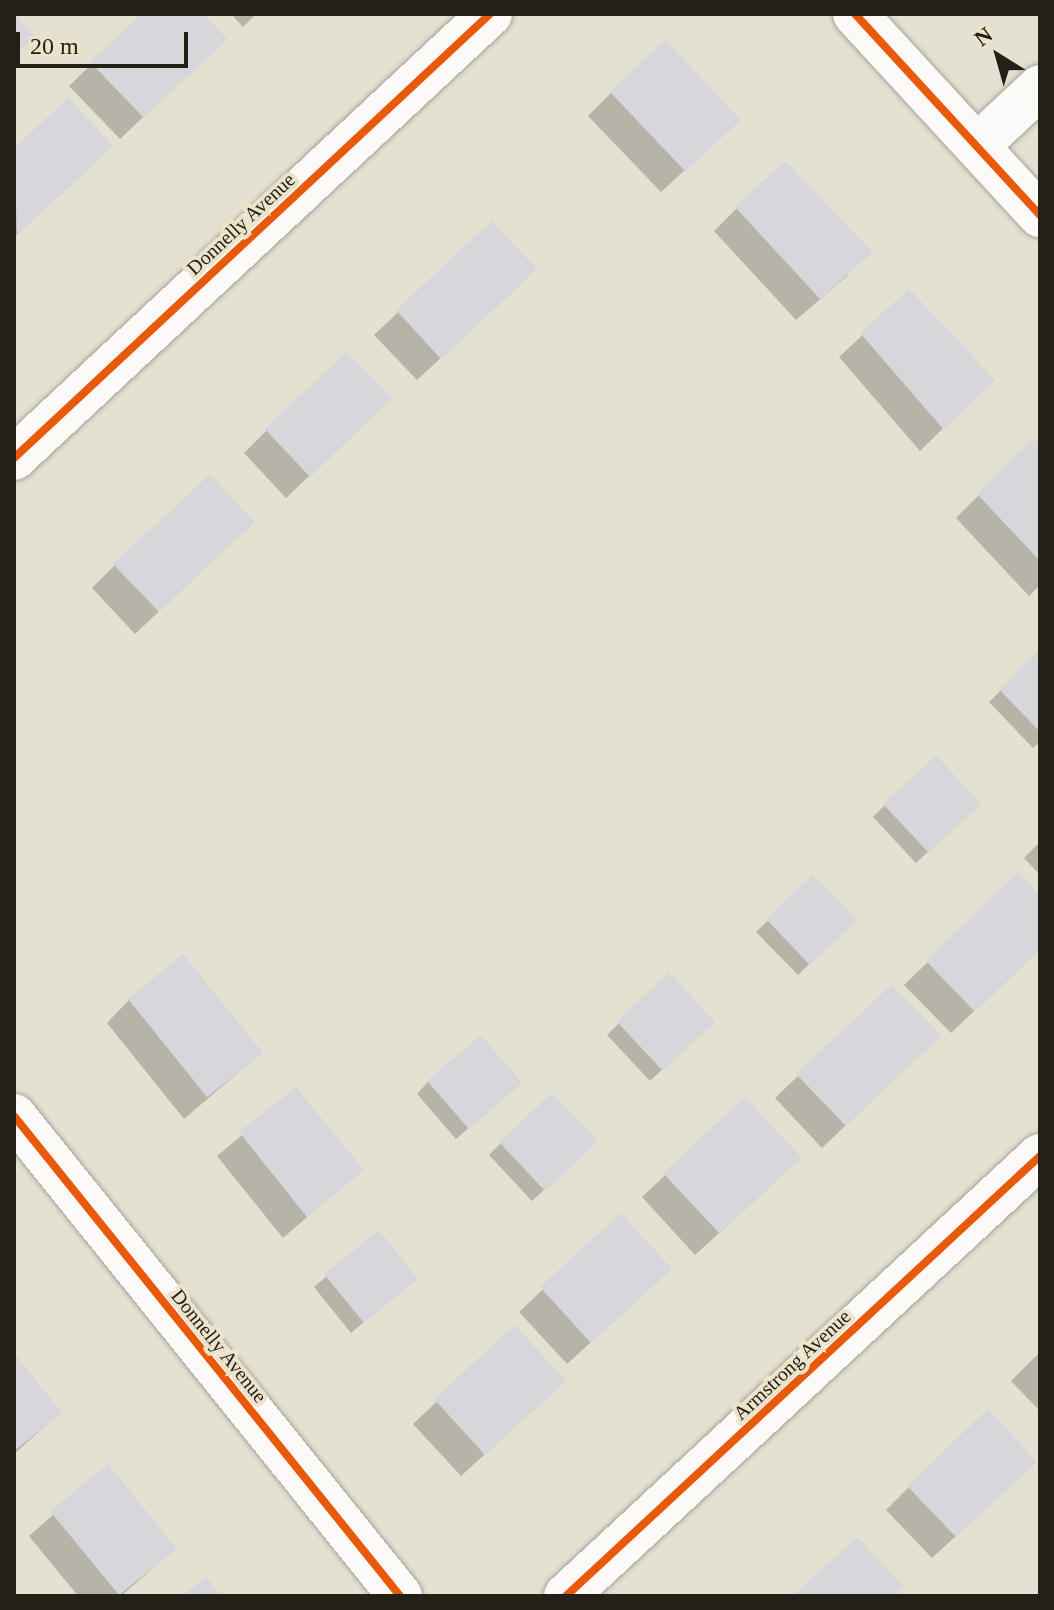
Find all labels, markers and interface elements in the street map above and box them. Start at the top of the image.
scale bar [20,16,192,66]
north arrow [958,16,1038,96]
text: N [969,22,997,51]
text: 20 m [30,33,79,59]
street label: Donnelly Avenue [182,167,300,281]
street label: Donnelly Avenue [166,1284,272,1408]
street label: Armstrong Avenue [728,1304,856,1426]

